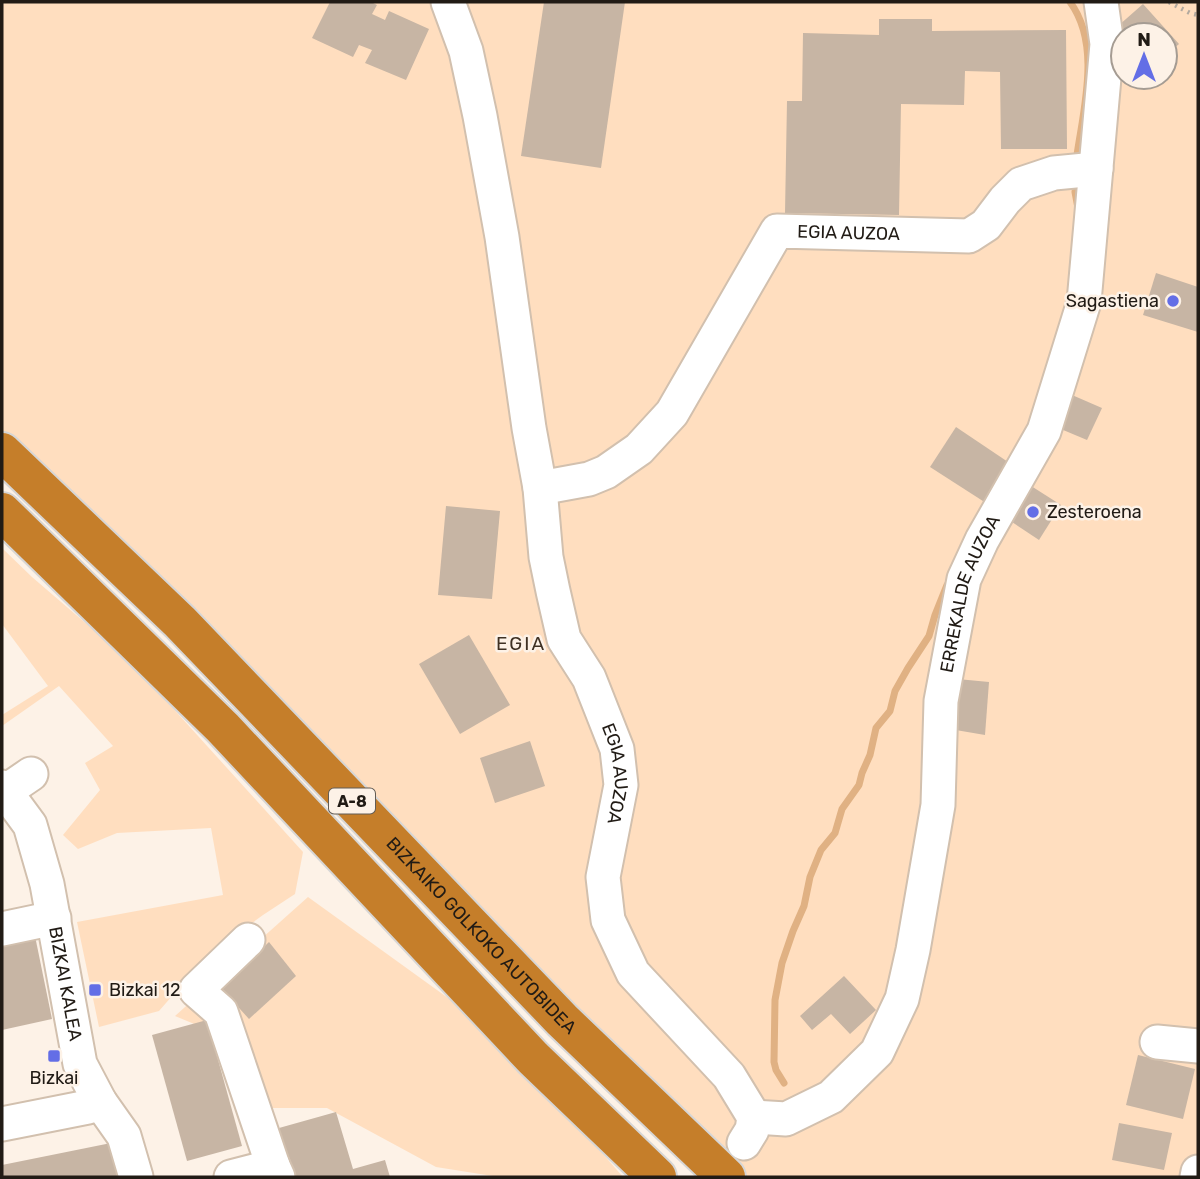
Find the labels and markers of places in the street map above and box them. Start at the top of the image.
place label: Sagastiena [1066,290,1159,312]
marker: Sagastiena [1165,293,1181,309]
place label: Zesteroena [1047,501,1142,523]
marker: Zesteroena [1025,504,1041,520]
place label: Bizkai 12 [109,979,181,1001]
marker: Bizkai 12 [87,982,103,998]
marker: Bizkai [46,1048,62,1064]
place label: Bizkai [30,1067,78,1089]

